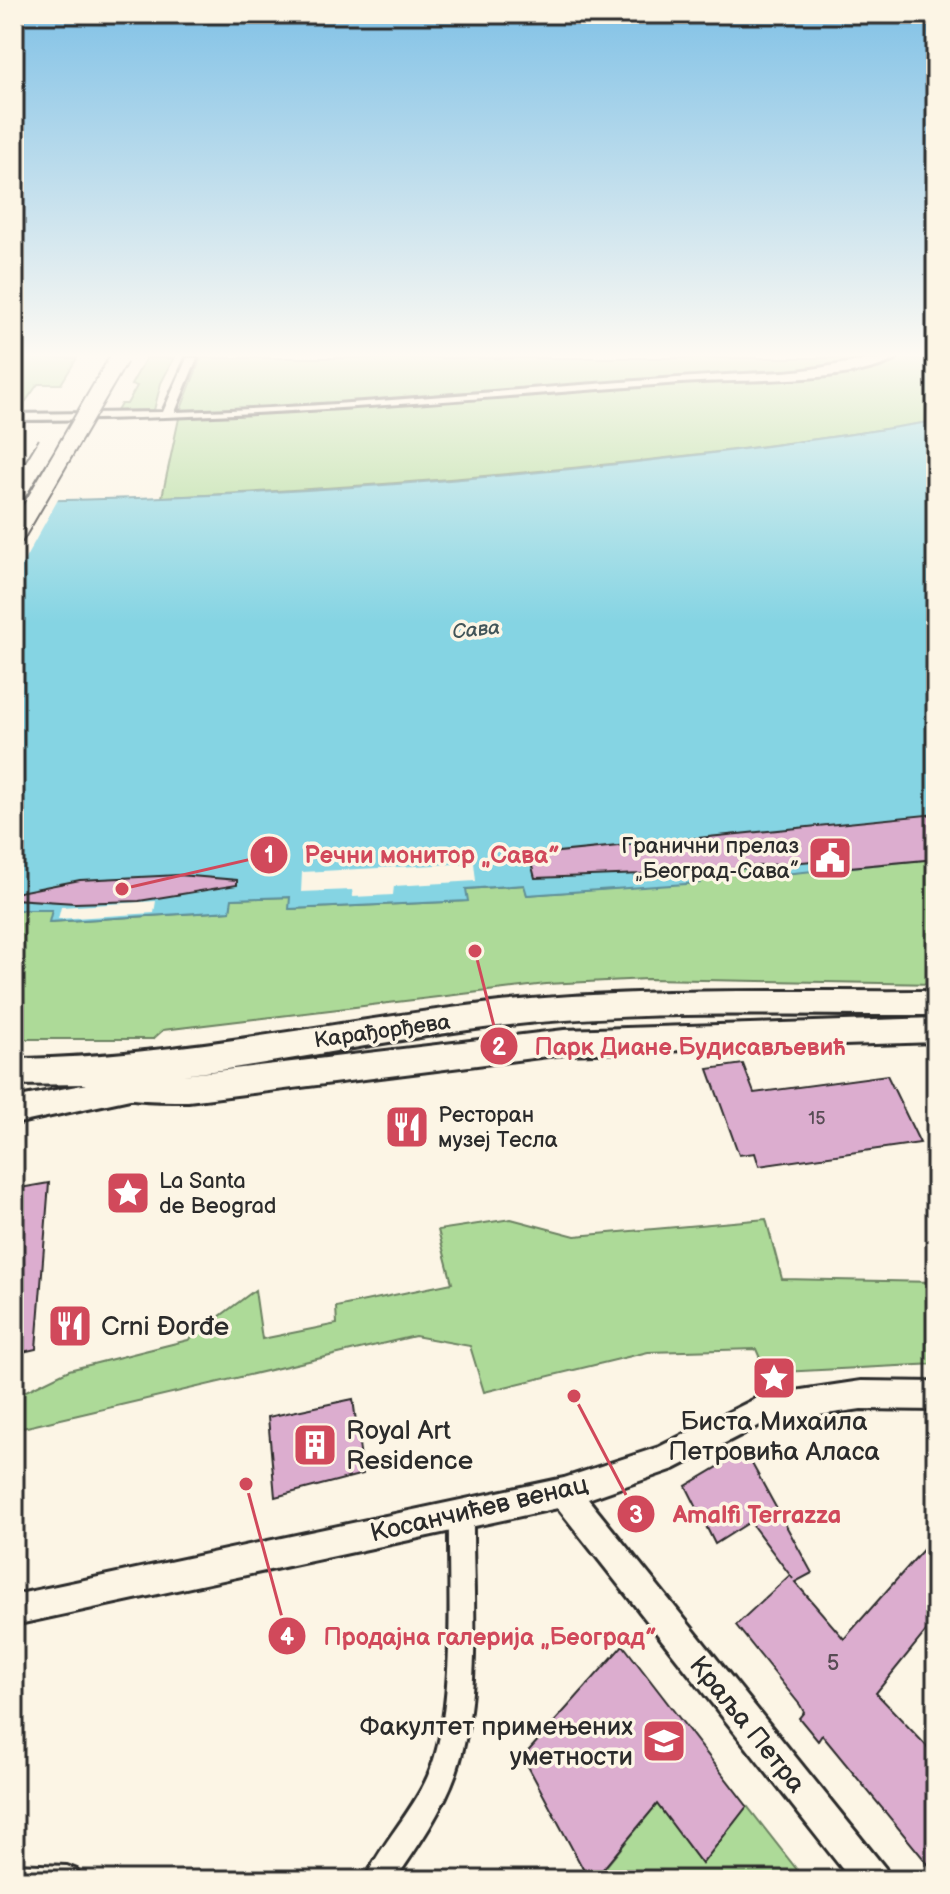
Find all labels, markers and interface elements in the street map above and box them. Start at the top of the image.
water label: Сава [451,616,501,644]
callout: Речни монитор „Сава” [249,831,576,879]
place label: Гранични прелаз „Београд-Сава” [621,833,799,885]
public building icon: Гранични прелаз „Београд-Сава” [806,834,854,882]
text: 1 [264,841,274,870]
text: Речни монитор „Сава” [304,841,560,870]
street label: Карађорђева [312,1009,452,1054]
callout: Парк Диане Будисављевић [479,1022,862,1070]
text: 2 [492,1033,507,1062]
text: Парк Диане Будисављевић [534,1033,846,1062]
place label: Ресторан музеј Тесла [438,1102,558,1154]
restaurant icon: Ресторан музеј Тесла [383,1103,431,1151]
house number: 15 [808,1108,826,1129]
place label: La Santa de Beograd [159,1168,276,1220]
place icon: La Santa de Beograd [104,1169,152,1217]
restaurant icon: Crni Đorđe [46,1302,94,1350]
place label: Crni Đorđe [101,1312,229,1343]
place icon: Биста Михаила Петровића Аласа [750,1354,798,1402]
place label: Биста Михаила Петровића Аласа [668,1407,880,1468]
place label: Royal Art Residence [346,1416,473,1477]
building icon: Royal Art Residence [291,1421,339,1469]
street label: Косанчићев венац [367,1469,591,1550]
callout: Amalfi Terrazza [616,1490,857,1538]
text: 3 [629,1501,643,1530]
text: Amalfi Terrazza [672,1501,841,1530]
callout: Продајна галерија „Београд” [267,1612,673,1660]
text: 4 [280,1623,294,1652]
text: Продајна галерија „Београд” [323,1623,657,1652]
street label: Краља Петра [682,1650,811,1799]
house number: 5 [827,1650,839,1677]
place label: Факултет примењених уметности [360,1712,633,1773]
school or university icon: Факултет примењених уметности [640,1717,688,1765]

